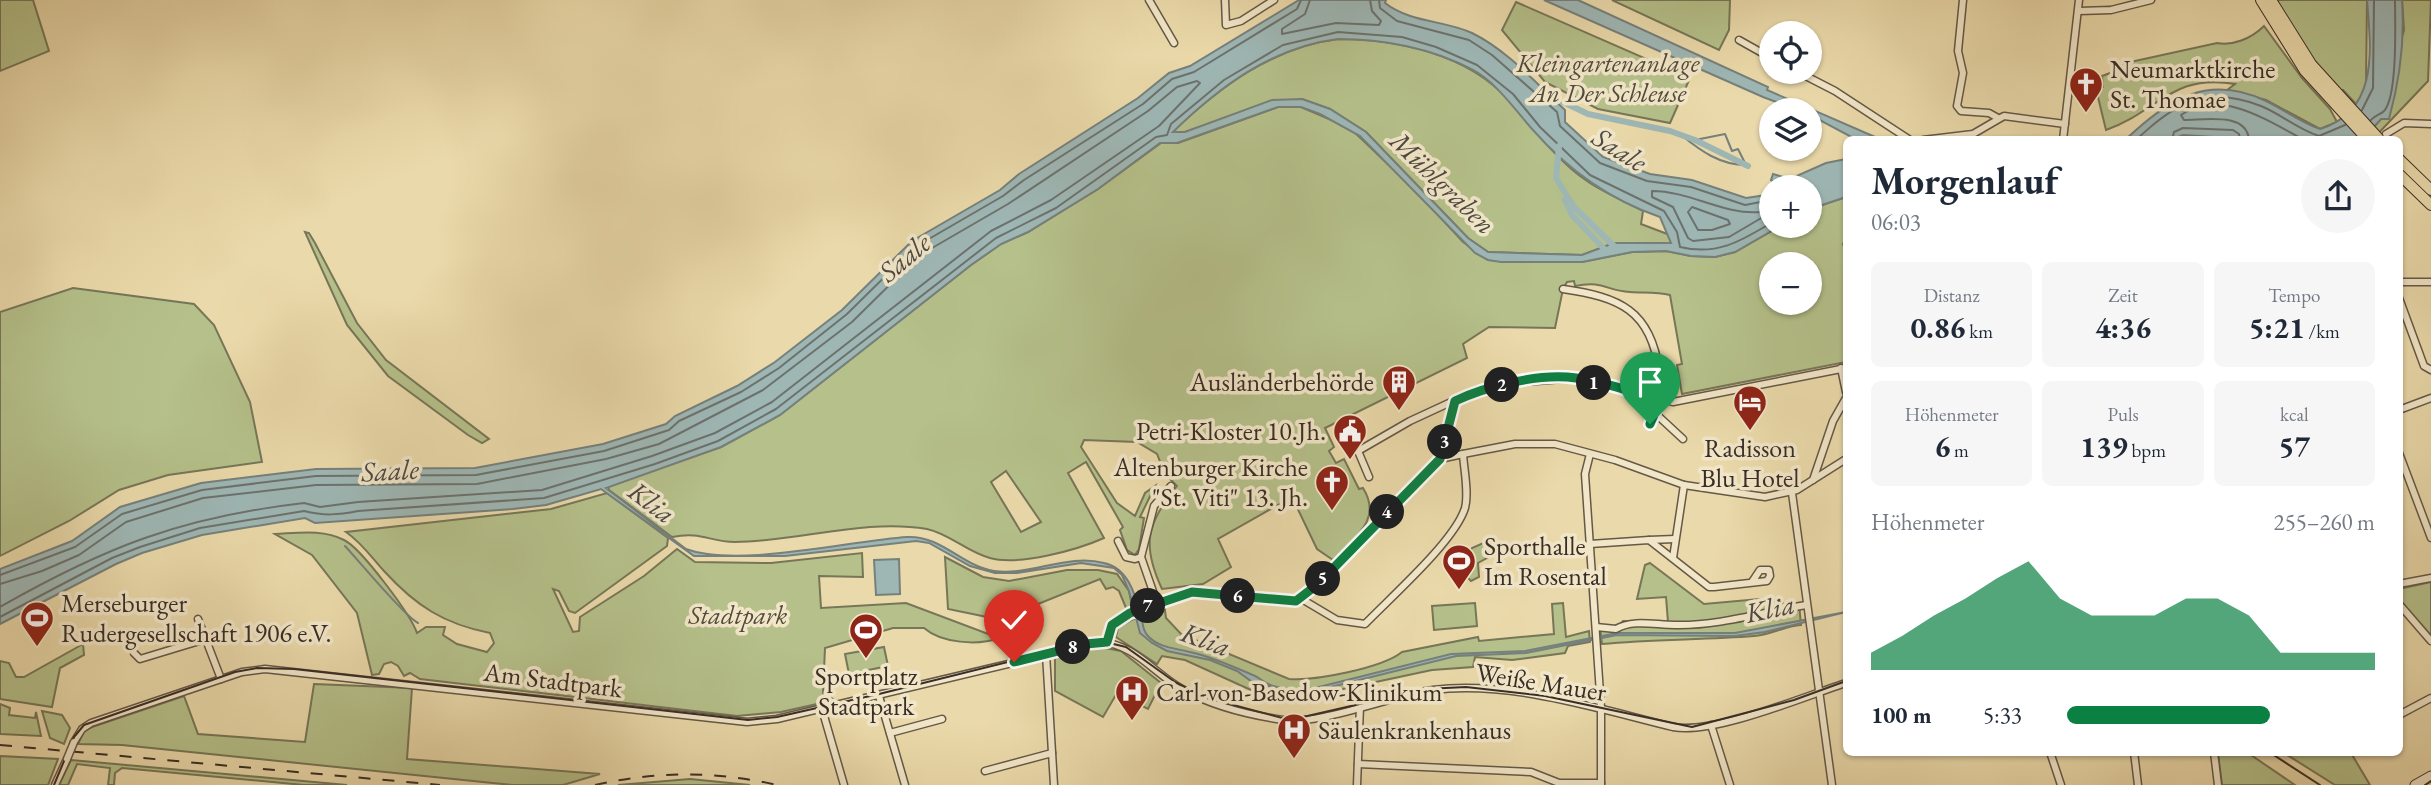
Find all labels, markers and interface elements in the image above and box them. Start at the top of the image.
map controls [1759,21,1822,315]
button: locate [1759,21,1822,84]
park label: Kleingartenanlage An Der Schleuse [1515,46,1701,110]
place label: Neumarktkirche St. Thomae [2110,52,2275,116]
church icon: Neumarktkirche St. Thomae [2067,65,2105,114]
button: layers [1759,98,1822,161]
water label: Saale [1585,118,1654,180]
water label: Mühlgraben [1381,121,1504,241]
text: Morgenlauf [1871,156,2058,205]
button: share [2301,159,2375,233]
button: + [1759,175,1822,238]
text: 06:03 [1871,207,1921,237]
water label: Saale [870,224,938,290]
button: − [1759,252,1822,315]
text: Distanz [1924,283,1980,308]
text: Zeit [2108,283,2138,308]
text: Tempo [2268,283,2320,308]
text: 0.86 [1910,308,1965,347]
text: 4:36 [2095,308,2151,347]
text: 5:21 [2249,308,2305,347]
text: km [1965,319,1993,344]
text: /km [2305,319,2340,344]
pin [1620,352,1680,424]
building icon: Ausländerbehörde [1380,363,1418,412]
icon: arrive [1631,363,1669,401]
place label: Ausländerbehörde [1189,365,1374,399]
pin: 1 [1576,366,1612,400]
pin: 2 [1484,368,1520,402]
text: 1 [1588,370,1599,395]
text: 2 [1496,372,1507,397]
hotel icon: Radisson Blu Hotel [1731,383,1769,432]
text: Höhenmeter [1905,402,1998,427]
text: Puls [2107,402,2139,427]
text: kcal [2280,402,2309,427]
public building icon: Petri-Kloster 10.Jh. [1331,412,1369,461]
place label: Petri-Kloster 10.Jh. [1136,414,1326,448]
pin: 3 [1428,424,1462,460]
text: 6 [1934,427,1950,466]
text: 139 [2080,427,2128,466]
text: 57 [2278,427,2310,466]
text: 3 [1439,429,1450,454]
place label: Radisson Blu Hotel [1701,431,1799,495]
text: m [1950,438,1969,463]
text: bpm [2128,438,2166,463]
water label: Saale [359,450,420,490]
place label: Altenburger Kirche "St. Viti" 13. Jh. [1113,450,1308,514]
church icon: Altenburger Kirche "St. Viti" 13. Jh. [1313,463,1351,512]
water label: Klia [621,472,683,531]
pin: 4 [1370,494,1404,530]
text: 4 [1381,499,1392,524]
text: Höhenmeter [1871,507,1984,537]
text: 255–260 m [2274,507,2375,537]
place label: Sporthalle Im Rosental [1484,529,1607,593]
sports icon: Sporthalle Im Rosental [1440,542,1478,591]
pin: 5 [1306,562,1340,596]
text: 5 [1317,566,1328,591]
pin: 6 [1220,578,1256,614]
text: 6 [1232,583,1243,608]
water label: Klia [1741,585,1798,631]
place label: Merseburger Rudergesellschaft 1906 e.V. [61,586,332,650]
pin: 7 [1130,588,1166,624]
pin [984,590,1044,662]
text: 7 [1142,593,1153,618]
park label: Stadtpark [688,598,788,632]
sports icon: Merseburger Rudergesellschaft 1906 e.V. [18,599,56,648]
icon: check [995,601,1033,639]
sports icon: Sportplatz Stadtpark [847,611,885,660]
water label: Klia [1176,613,1235,664]
pin: 8 [1056,630,1090,664]
text: 8 [1067,634,1078,659]
street label: Am Stadtpark [481,654,625,705]
street label: Weiße Mauer [1473,655,1609,709]
place label: Sportplatz Stadtpark [815,659,918,723]
hospital icon: Carl-von-Basedow-Klinikum [1113,673,1151,722]
place label: Carl-von-Basedow-Klinikum [1156,675,1442,709]
text: 100 m [1871,700,1932,730]
text: 5:33 [1983,700,2022,730]
hospital icon: Säulenkrankenhaus [1275,711,1313,760]
place label: Säulenkrankenhaus [1318,713,1511,747]

